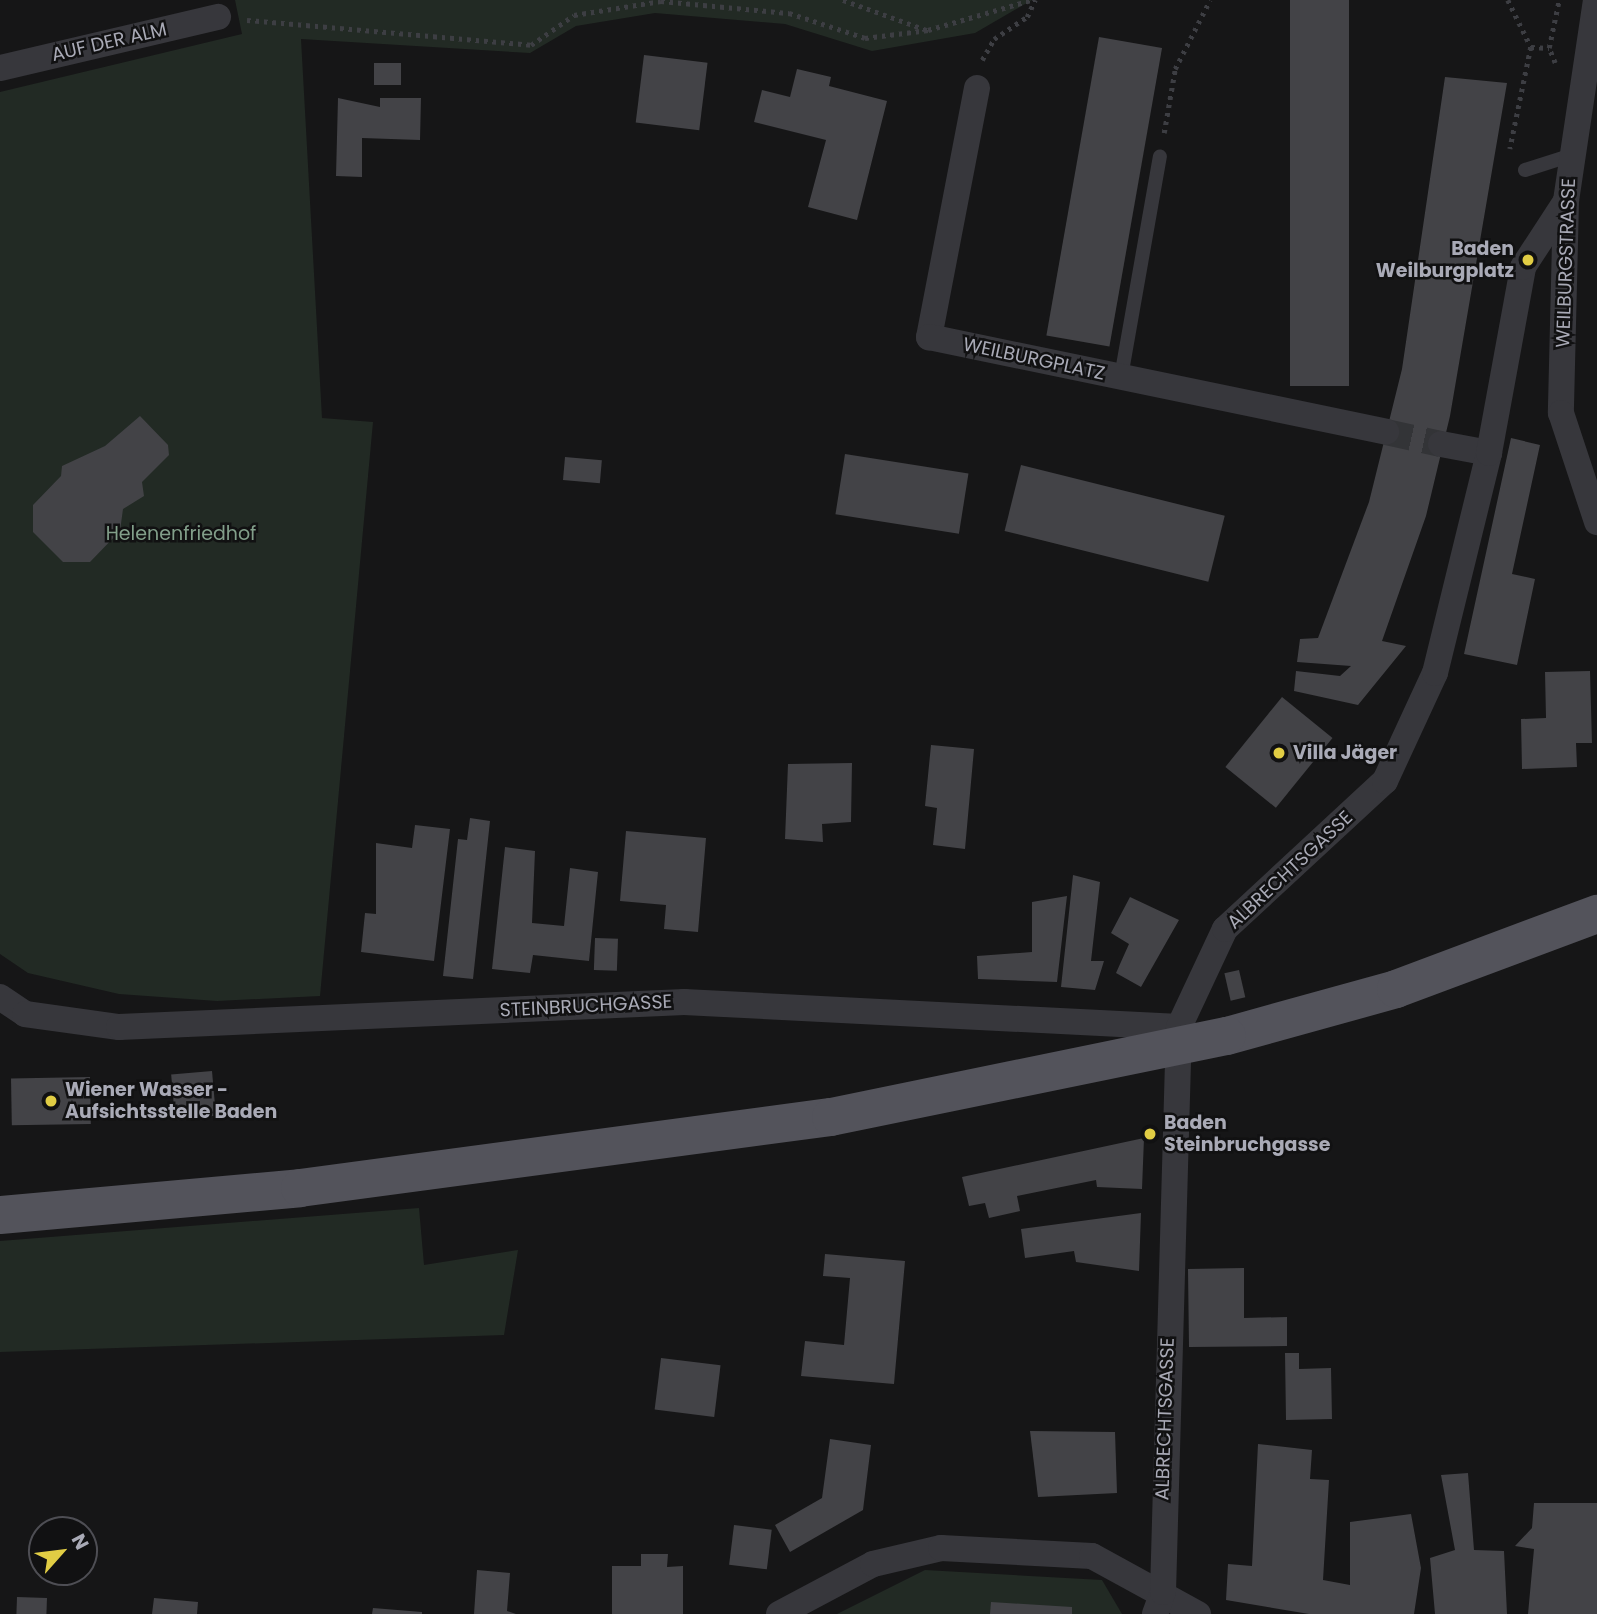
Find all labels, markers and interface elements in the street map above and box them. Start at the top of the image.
street label: AUF DER ALM [49,18,169,66]
street label: WEILBURGSTRASSE [1552,178,1580,348]
place label: Baden Weilburgplatz [1376,238,1514,282]
marker: Baden Weilburgplatz [1520,252,1536,268]
street label: WEILBURGPLATZ [961,333,1107,385]
park label: Helenenfriedhof [106,523,256,545]
place label: Villa Jäger [1293,742,1397,764]
marker: Villa Jäger [1271,745,1287,761]
street label: ALBRECHTSGASSE [1223,806,1357,934]
street label: STEINBRUCHGASSE [499,990,673,1022]
place label: Wiener Wasser - Aufsichtsstelle Baden [65,1079,277,1123]
marker: Wiener Wasser - Aufsichtsstelle Baden [43,1093,59,1109]
place label: Baden Steinbruchgasse [1164,1112,1330,1156]
marker: Baden Steinbruchgasse [1142,1126,1158,1142]
street label: ALBRECHTSGASSE [1151,1337,1179,1501]
north arrow [28,1516,98,1586]
text: N [65,1529,95,1554]

